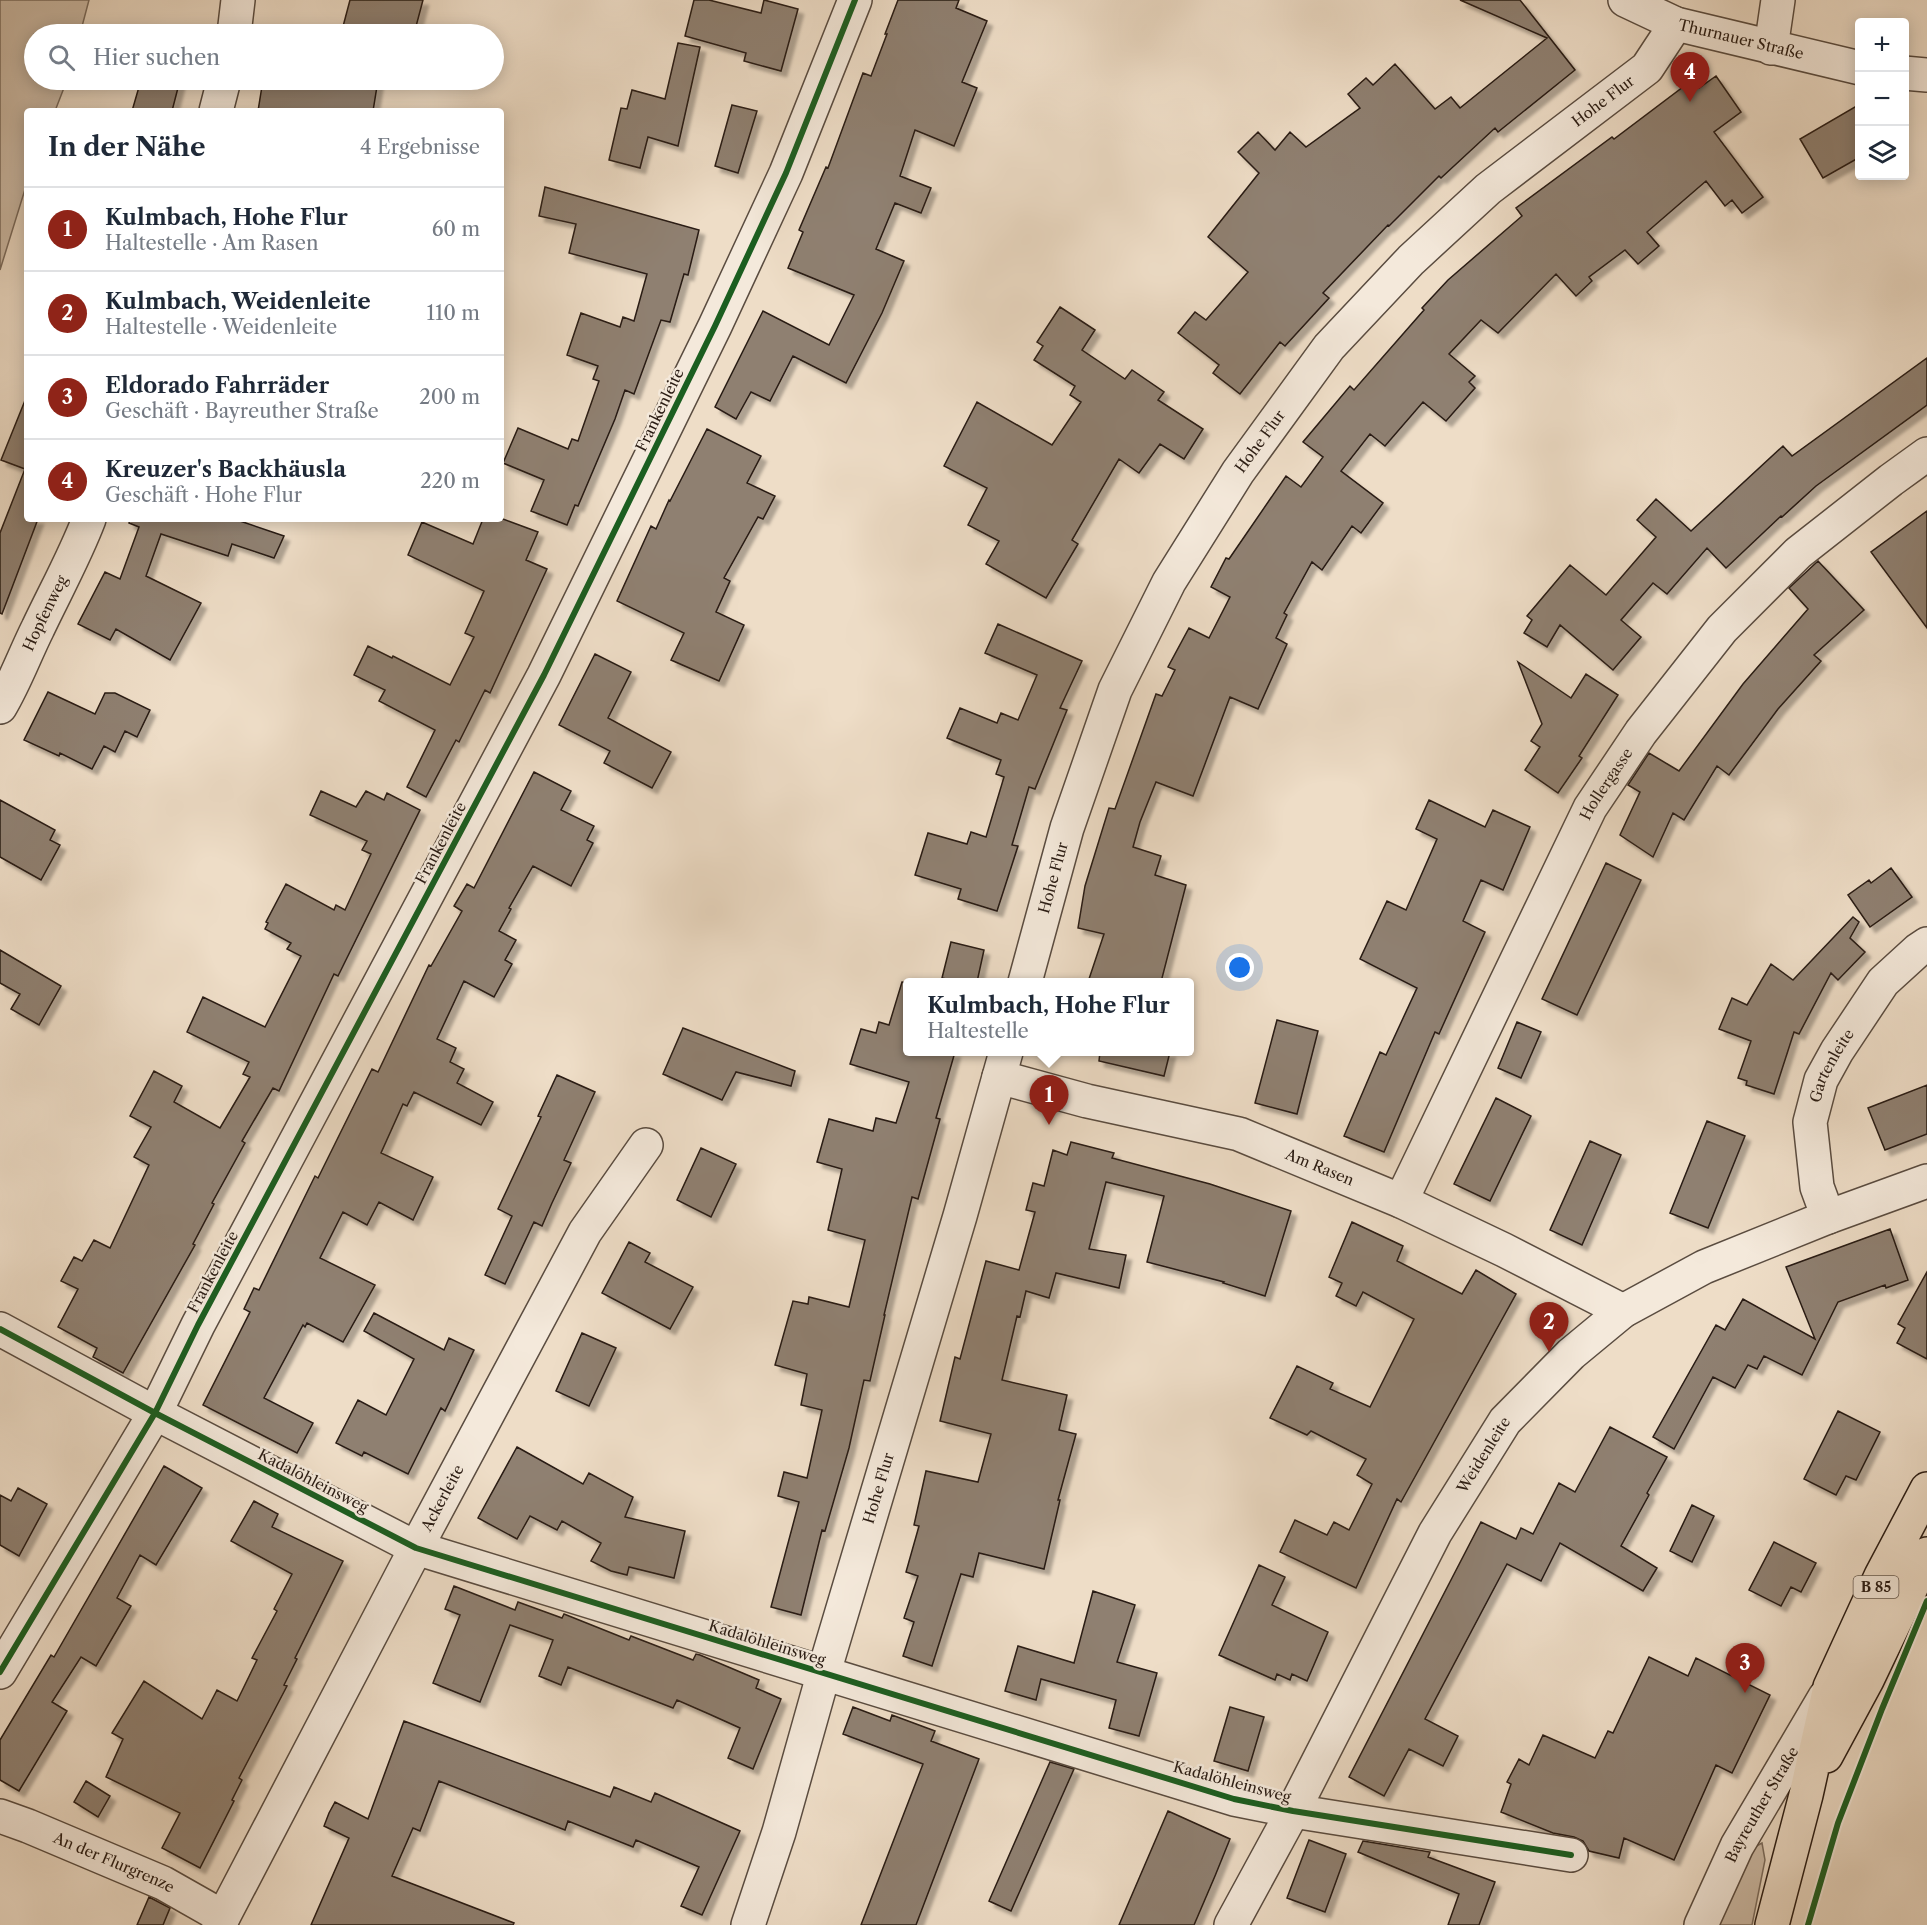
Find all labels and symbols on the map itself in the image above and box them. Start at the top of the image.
street label: Thurnauer Straße [1676,15,1806,63]
pin: 4 [1670,52,1710,102]
street label: Hohe Flur [1568,71,1638,131]
street label: Frankenleite [631,365,688,455]
street label: Hohe Flur [1231,406,1289,476]
street label: Hopfenweg [18,572,71,654]
street label: Hollergasse [1576,744,1637,823]
street label: Frankenleite [411,798,470,887]
street label: Hohe Flur [1034,839,1072,916]
your location [1225,953,1254,982]
street label: Gartenleite [1805,1025,1858,1105]
pin: 1 [1030,1076,1068,1125]
street label: Am Rasen [1282,1144,1357,1190]
street label: Frankenleite [183,1227,242,1316]
pin: 2 [1530,1302,1568,1352]
street label: Weidenleite [1452,1413,1514,1497]
street label: Kadalöhleinsweg [255,1445,372,1517]
street label: Hohe Flur [859,1450,898,1526]
street label: Ackerleite [416,1461,468,1535]
road number: B 85 [1854,1576,1898,1598]
street label: Kadalöhleinsweg [706,1616,828,1669]
pin: 3 [1726,1644,1764,1693]
street label: Bayreuther Straße [1721,1743,1802,1865]
street label: Kadalöhleinsweg [1171,1757,1293,1806]
street label: An der Flurgrenze [50,1827,178,1897]

